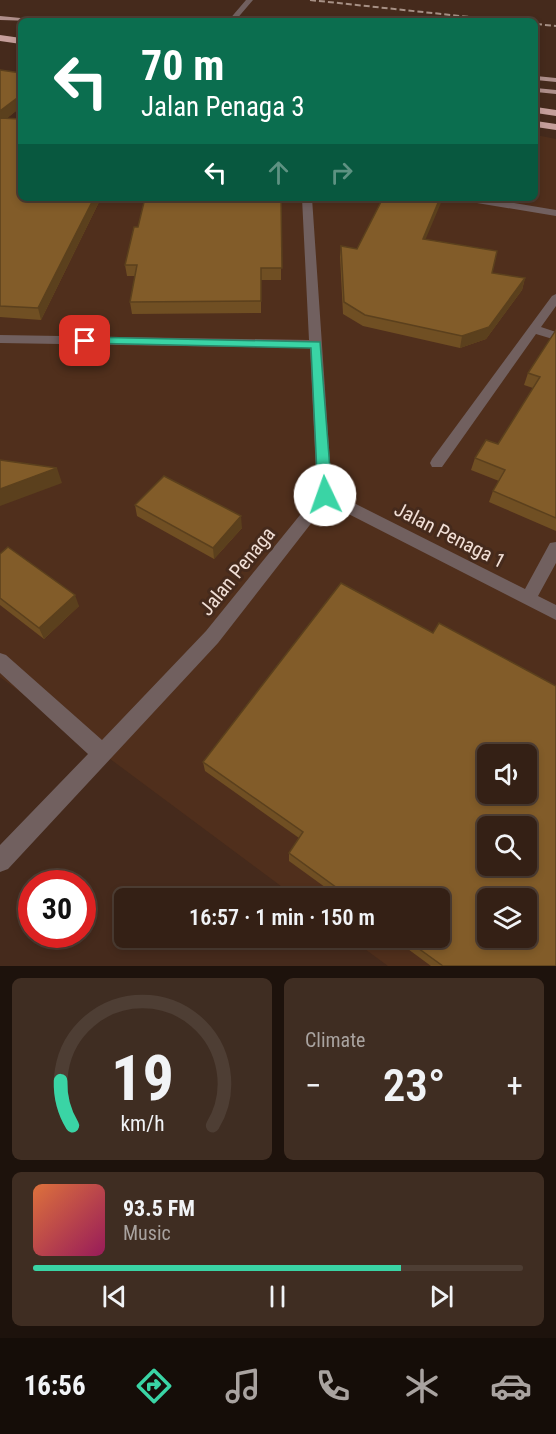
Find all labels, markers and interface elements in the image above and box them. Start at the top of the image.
text: 70 m [141,41,224,90]
icon: left [42,42,120,120]
text: Jalan Penaga 3 [141,91,305,123]
icon: left [199,156,232,189]
icon: ahead [262,156,295,189]
icon: right [325,156,358,189]
pin [59,315,110,366]
icon: arrive [68,324,101,357]
position arrow [293,463,357,527]
street label: Jalan Penaga 1 [391,497,509,573]
street label: Jalan Penaga [194,522,280,620]
map controls [477,744,537,948]
button: sound [477,744,537,804]
button: search [477,816,537,876]
speed limit sign: 30 [18,870,96,948]
button: layers [477,888,537,948]
text: 16:57 · 1 min · 150 m [189,905,375,930]
text: Climate [305,1028,365,1052]
text: 19 [110,1042,174,1115]
text: 23° [383,1059,445,1112]
text: − [305,1066,322,1105]
text: + [507,1066,523,1105]
text: km/h [120,1111,164,1136]
text: 93.5 FM [123,1196,195,1221]
text: Music [123,1221,171,1245]
icon: previous [98,1280,131,1313]
icon: pause [261,1280,294,1313]
icon: next [425,1280,458,1313]
icon: directions [133,1365,175,1407]
icon: music [222,1365,264,1407]
icon: phone [312,1365,354,1407]
icon: climate [401,1365,443,1407]
icon: car [490,1365,532,1407]
text: 16:56 [24,1370,86,1402]

